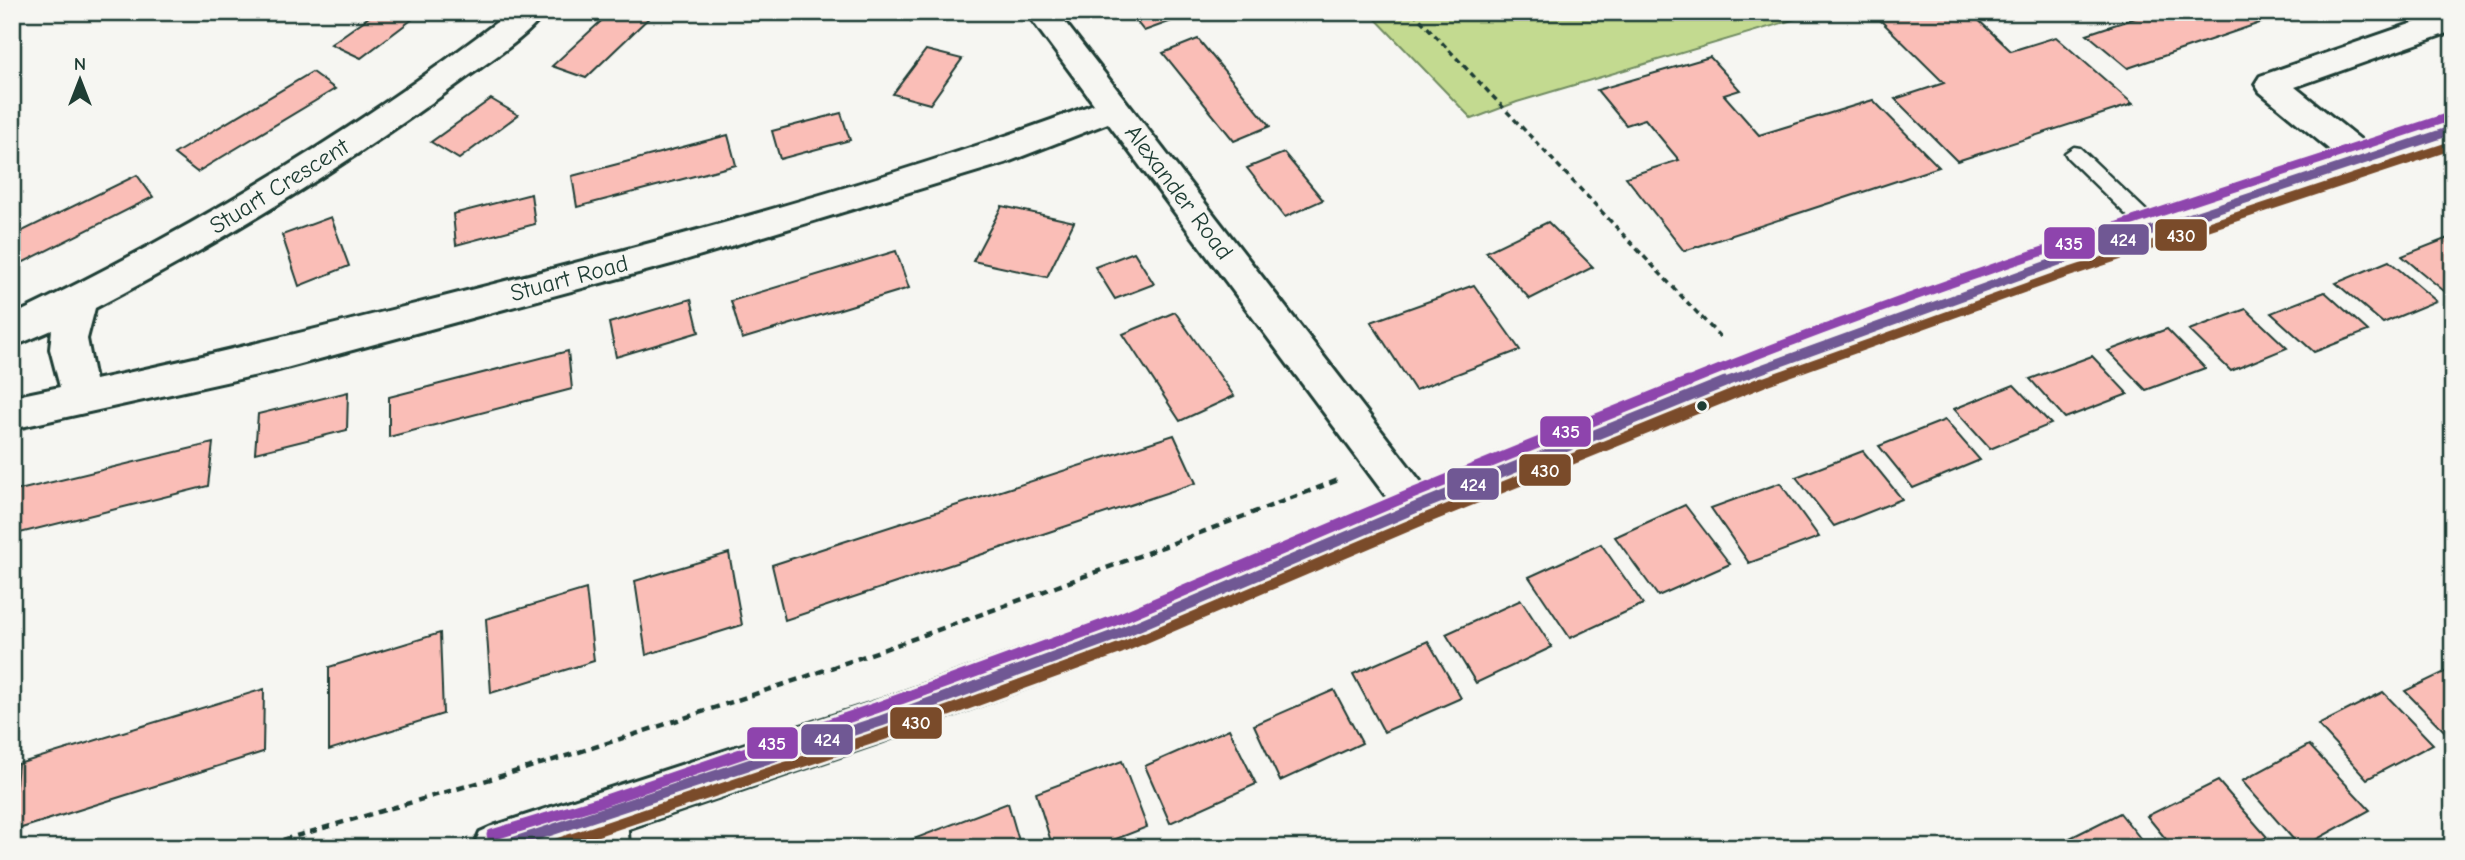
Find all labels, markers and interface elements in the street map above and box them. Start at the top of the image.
north arrow [46,46,116,116]
text: N [74,53,86,75]
street label: Alexander Road [1119,119,1239,265]
street label: Stuart Crescent [204,131,355,240]
line badge: 430 [2154,218,2208,252]
line badge: 424 [2097,223,2150,256]
text: 430 [2166,225,2196,247]
line badge: 435 [2043,226,2096,260]
text: 424 [2110,229,2136,251]
text: 435 [2055,233,2083,255]
street label: Stuart Road [507,249,631,307]
unlabelled marker [1695,399,1709,413]
line badge: 435 [1539,415,1592,448]
text: 435 [1552,421,1580,443]
line badge: 430 [1518,453,1572,487]
text: 430 [1530,460,1560,482]
line badge: 424 [1446,467,1500,501]
text: 424 [1460,474,1486,496]
line badge: 430 [889,706,943,740]
text: 430 [901,712,931,734]
line badge: 424 [800,723,854,756]
line badge: 435 [746,726,799,760]
text: 424 [814,729,840,751]
text: 435 [758,733,786,755]

